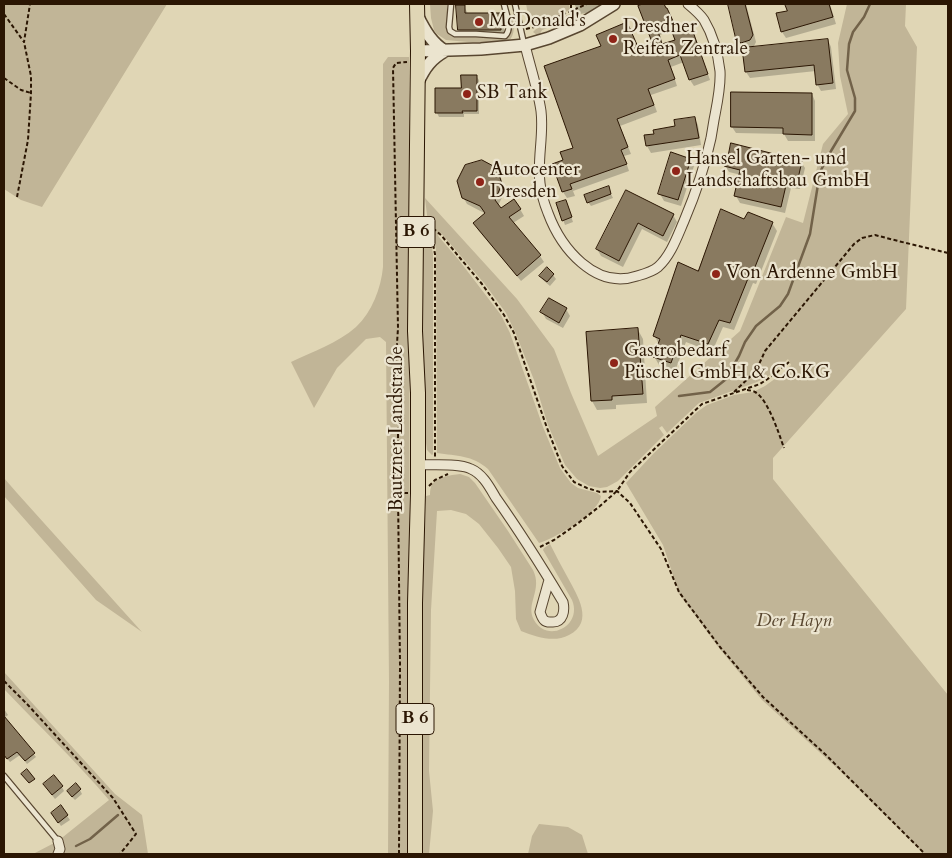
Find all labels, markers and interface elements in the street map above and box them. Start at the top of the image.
place label: McDonald's [489,11,586,33]
marker: McDonald's [473,16,485,28]
place label: Dresdner Reifen Zentrale [623,17,748,61]
marker: Dresdner Reifen Zentrale [607,33,619,45]
place label: SB Tank [477,83,548,105]
marker: SB Tank [461,88,473,100]
place label: Hansel Garten- und Landschaftsbau GmbH [686,149,870,193]
place label: Autocenter Dresden [490,160,580,204]
marker: Hansel Garten- und Landschaftsbau GmbH [670,165,682,177]
marker: Autocenter Dresden [474,176,486,188]
road number: B 6 [397,216,435,248]
place label: Von Ardenne GmbH [726,263,898,285]
marker: Von Ardenne GmbH [710,268,722,280]
place label: Gastrobedarf Püschel GmbH & Co.KG [624,341,830,385]
street label: Bautzner Landstraße [387,346,409,512]
marker: Gastrobedarf Püschel GmbH & Co.KG [608,357,620,369]
park label: Der Hayn [756,611,832,633]
road number: B 6 [396,704,434,734]

